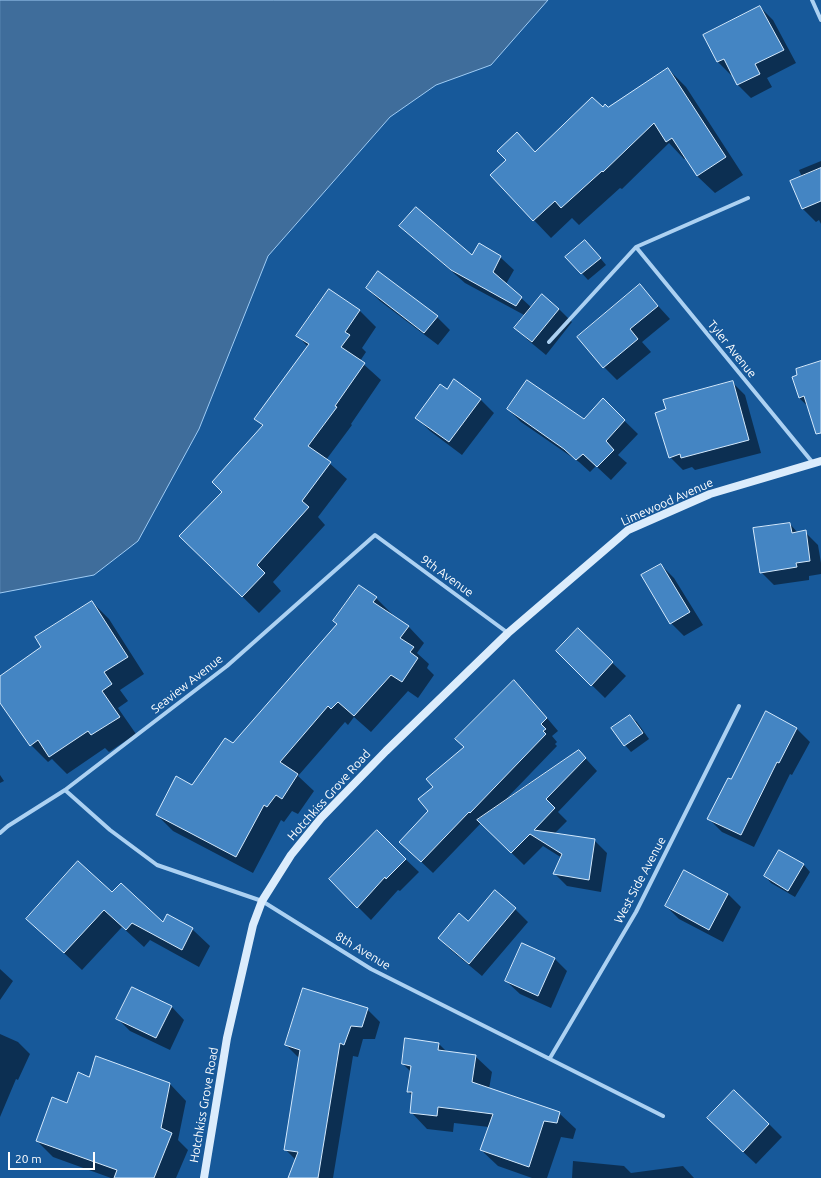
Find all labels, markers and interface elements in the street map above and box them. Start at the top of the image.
street label: Tyler Avenue [704,317,760,381]
street label: Limewood Avenue [619,475,715,529]
street label: 9th Avenue [418,552,476,600]
street label: Seaview Avenue [148,652,226,716]
street label: Hotchkiss Grove Road [285,747,373,843]
street label: West Side Avenue [611,834,669,926]
street label: 8th Avenue [333,929,393,973]
street label: Hotchkiss Grove Road [187,1046,221,1164]
scale bar [10,1144,97,1170]
text: 20 m [15,1152,42,1165]

